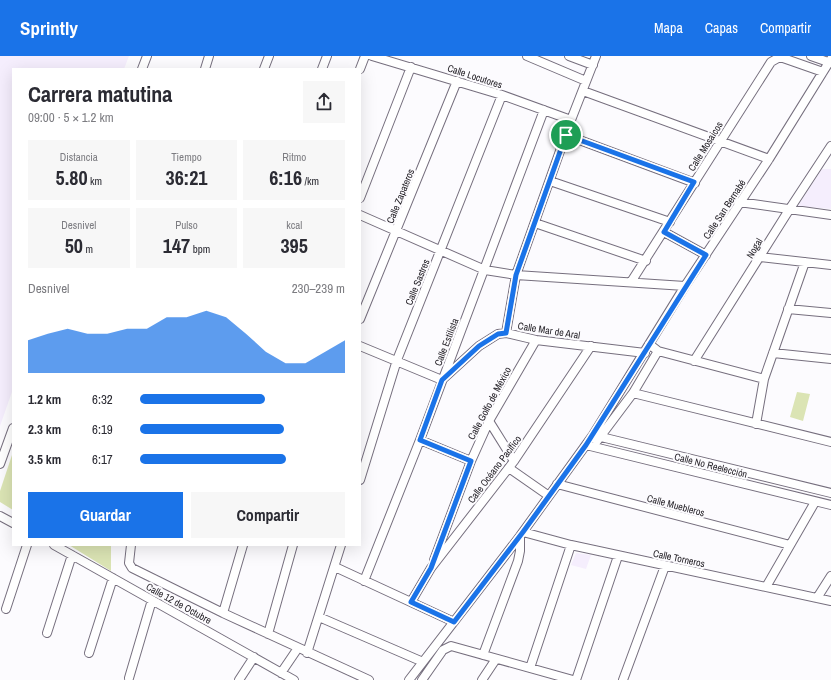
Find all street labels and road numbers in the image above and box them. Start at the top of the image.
street label: Calle Locutores [446,61,504,91]
street label: Calle Mosaicos [685,119,726,173]
street label: Calle Zapateros [384,167,417,225]
street label: Calle San Bernabé [700,177,749,242]
street label: Nogal [743,236,766,261]
street label: Calle Sastres [402,257,433,307]
street label: Calle Estilista [431,316,462,368]
street label: Calle Mar de Aral [517,319,581,342]
street label: Calle Golfo de México [465,364,514,442]
street label: Calle Océano Pacífico [465,432,524,506]
street label: Calle No Reelección [673,450,749,481]
street label: Calle Muebleros [646,492,706,519]
street label: Calle Torneros [652,547,706,570]
street label: Calle 12 de Octubre [144,580,214,627]

